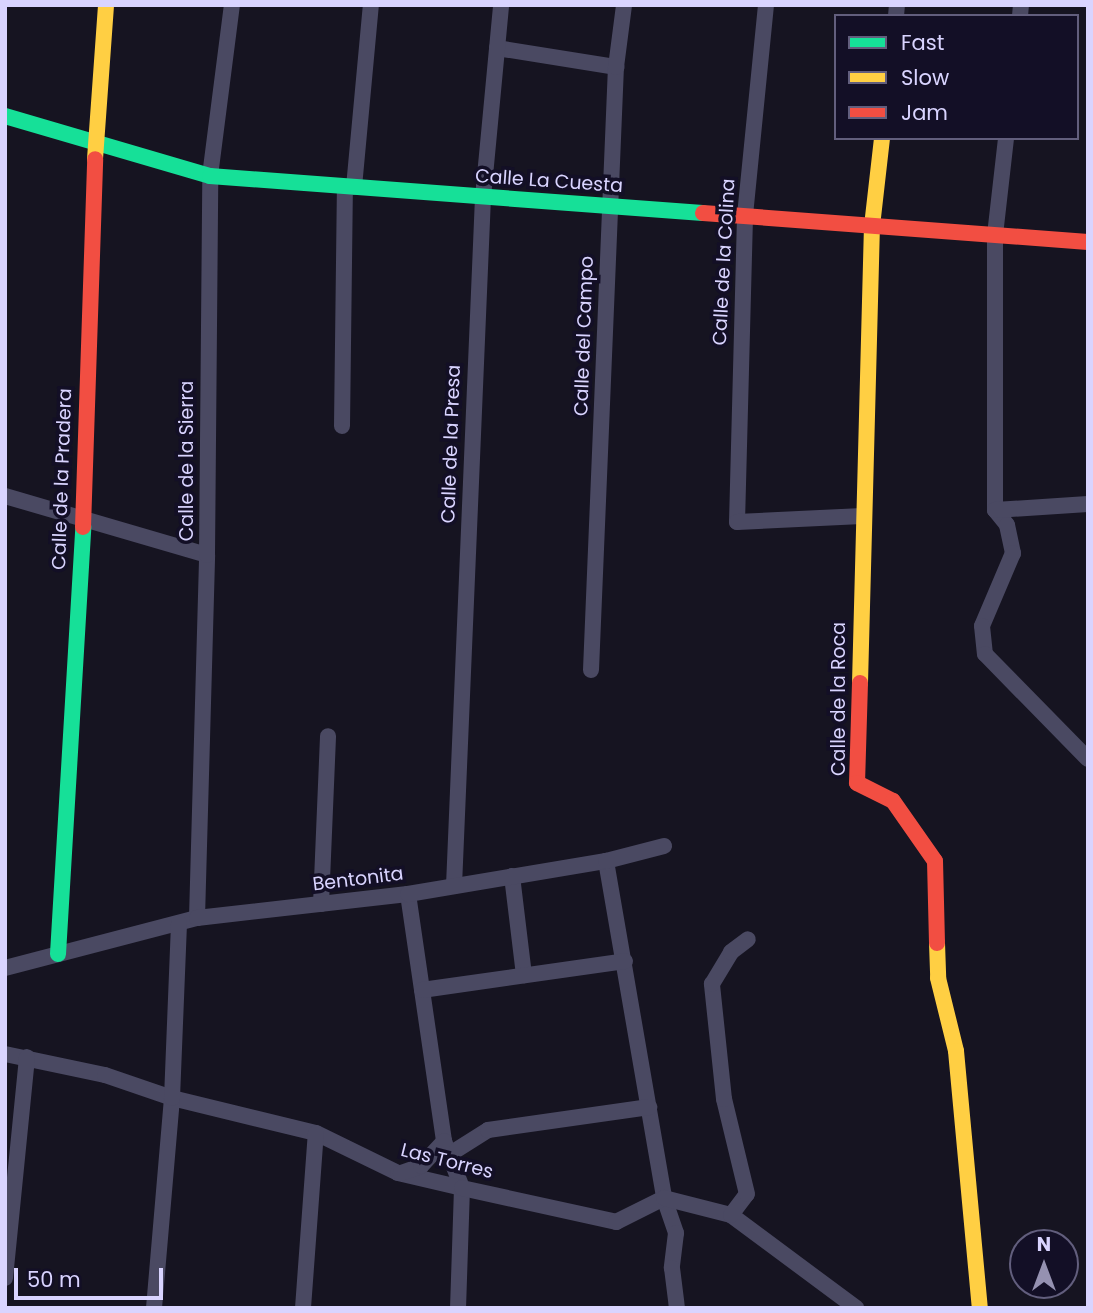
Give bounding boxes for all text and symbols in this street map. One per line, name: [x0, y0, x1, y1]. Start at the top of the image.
legend: [834, 14, 1079, 140]
text: Fast: [901, 28, 944, 57]
text: Slow: [901, 63, 949, 92]
text: Jam: [901, 98, 948, 127]
street label: Calle La Cuesta: [474, 164, 624, 198]
street label: Calle de la Colina: [708, 178, 740, 346]
street label: Calle del Campo: [570, 256, 598, 416]
street label: Calle de la Presa: [437, 364, 465, 524]
street label: Calle de la Sierra: [176, 381, 198, 541]
street label: Calle de la Pradera: [47, 388, 77, 570]
street label: Calle de la Roca: [828, 622, 850, 776]
street label: Bentonita: [311, 862, 405, 896]
street label: Las Torres: [398, 1139, 496, 1183]
north arrow: [1009, 1229, 1079, 1299]
text: N: [1037, 1231, 1051, 1258]
scale bar: [18, 1254, 166, 1298]
text: 50 m: [27, 1265, 81, 1294]

